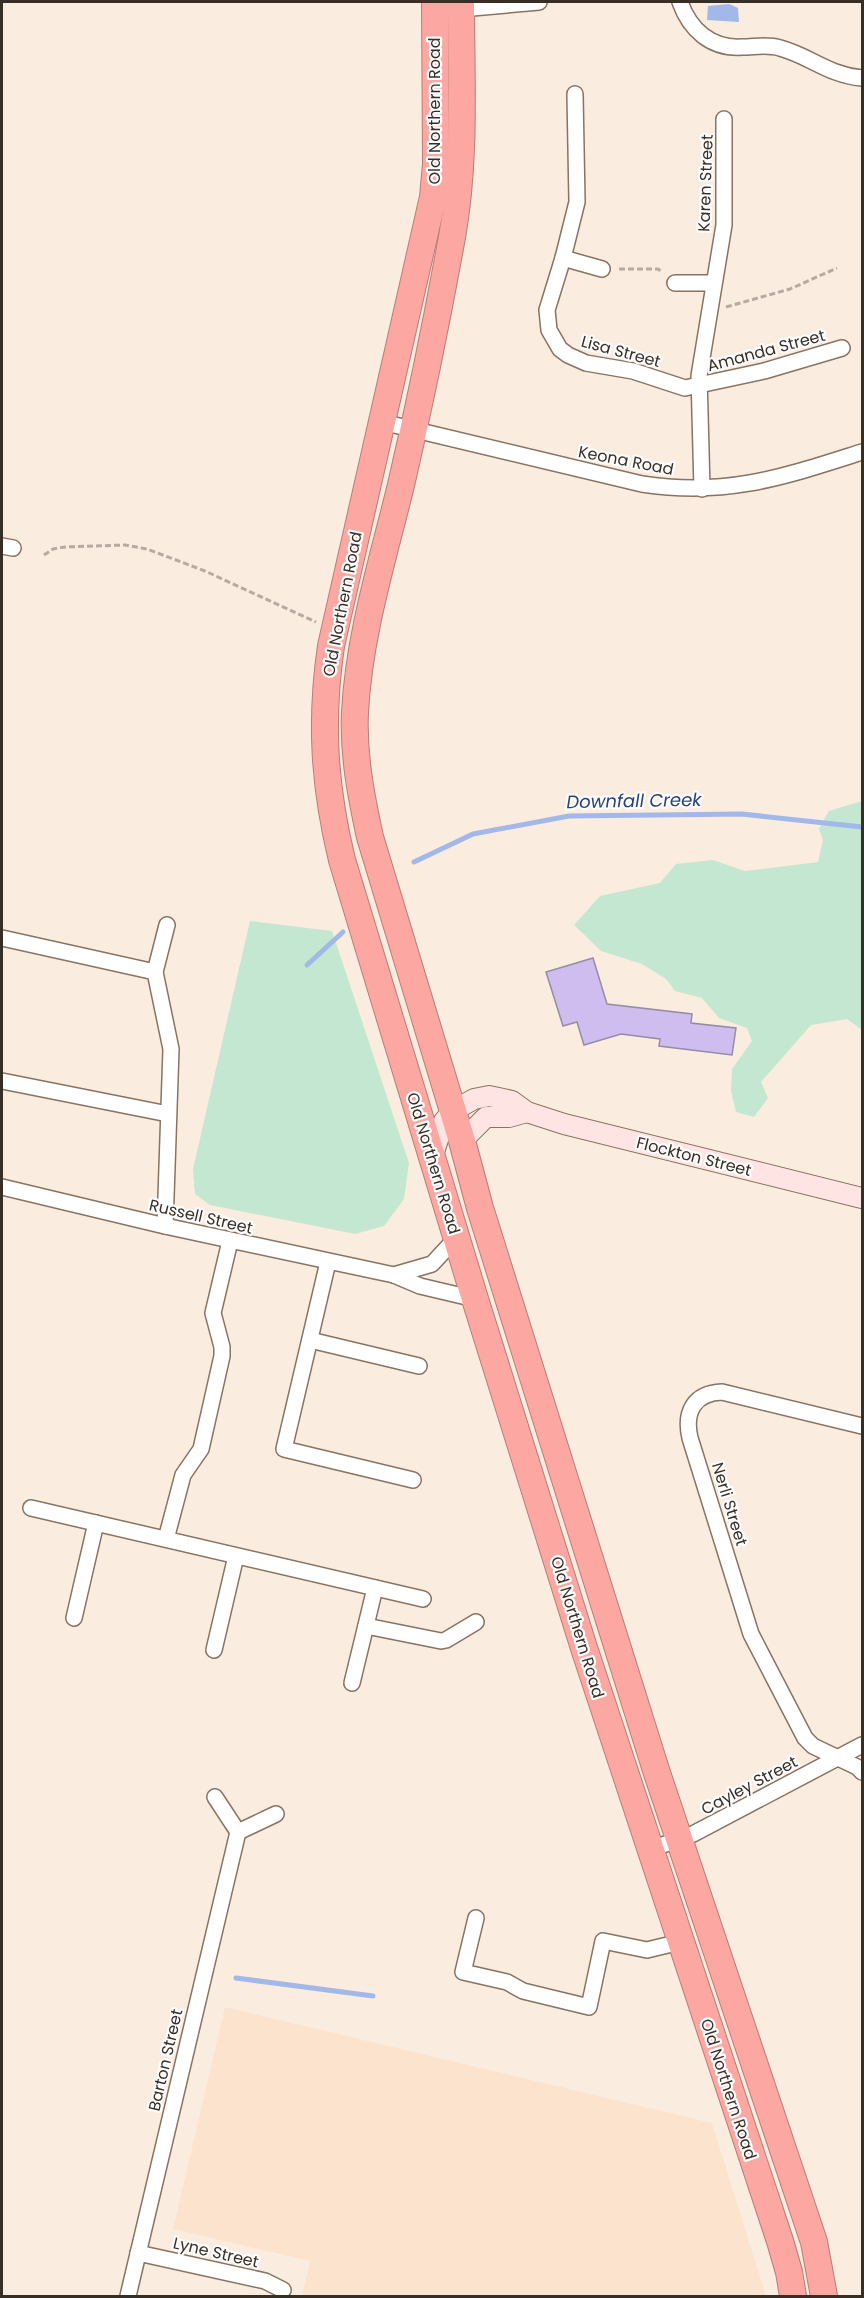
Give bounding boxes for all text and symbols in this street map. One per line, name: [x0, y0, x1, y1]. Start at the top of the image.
street label: Old Northern Road: [423, 37, 446, 185]
street label: Karen Street: [692, 134, 719, 232]
street label: Amanda Street: [705, 324, 828, 377]
street label: Lisa Street: [579, 330, 663, 373]
street label: Keona Road: [576, 440, 676, 481]
street label: Old Northern Road: [317, 530, 368, 679]
water label: Downfall Creek: [566, 787, 702, 814]
street label: Old Northern Road: [401, 1089, 466, 1237]
street label: Flockton Street: [634, 1131, 754, 1182]
street label: Russell Street: [147, 1193, 255, 1240]
street label: Nerli Street: [706, 1460, 753, 1549]
street label: Old Northern Road: [545, 1553, 610, 1701]
street label: Cayley Street: [697, 1750, 802, 1821]
street label: Barton Street: [143, 2007, 188, 2113]
street label: Old Northern Road: [695, 2016, 762, 2163]
street label: Lyne Street: [171, 2231, 261, 2274]

